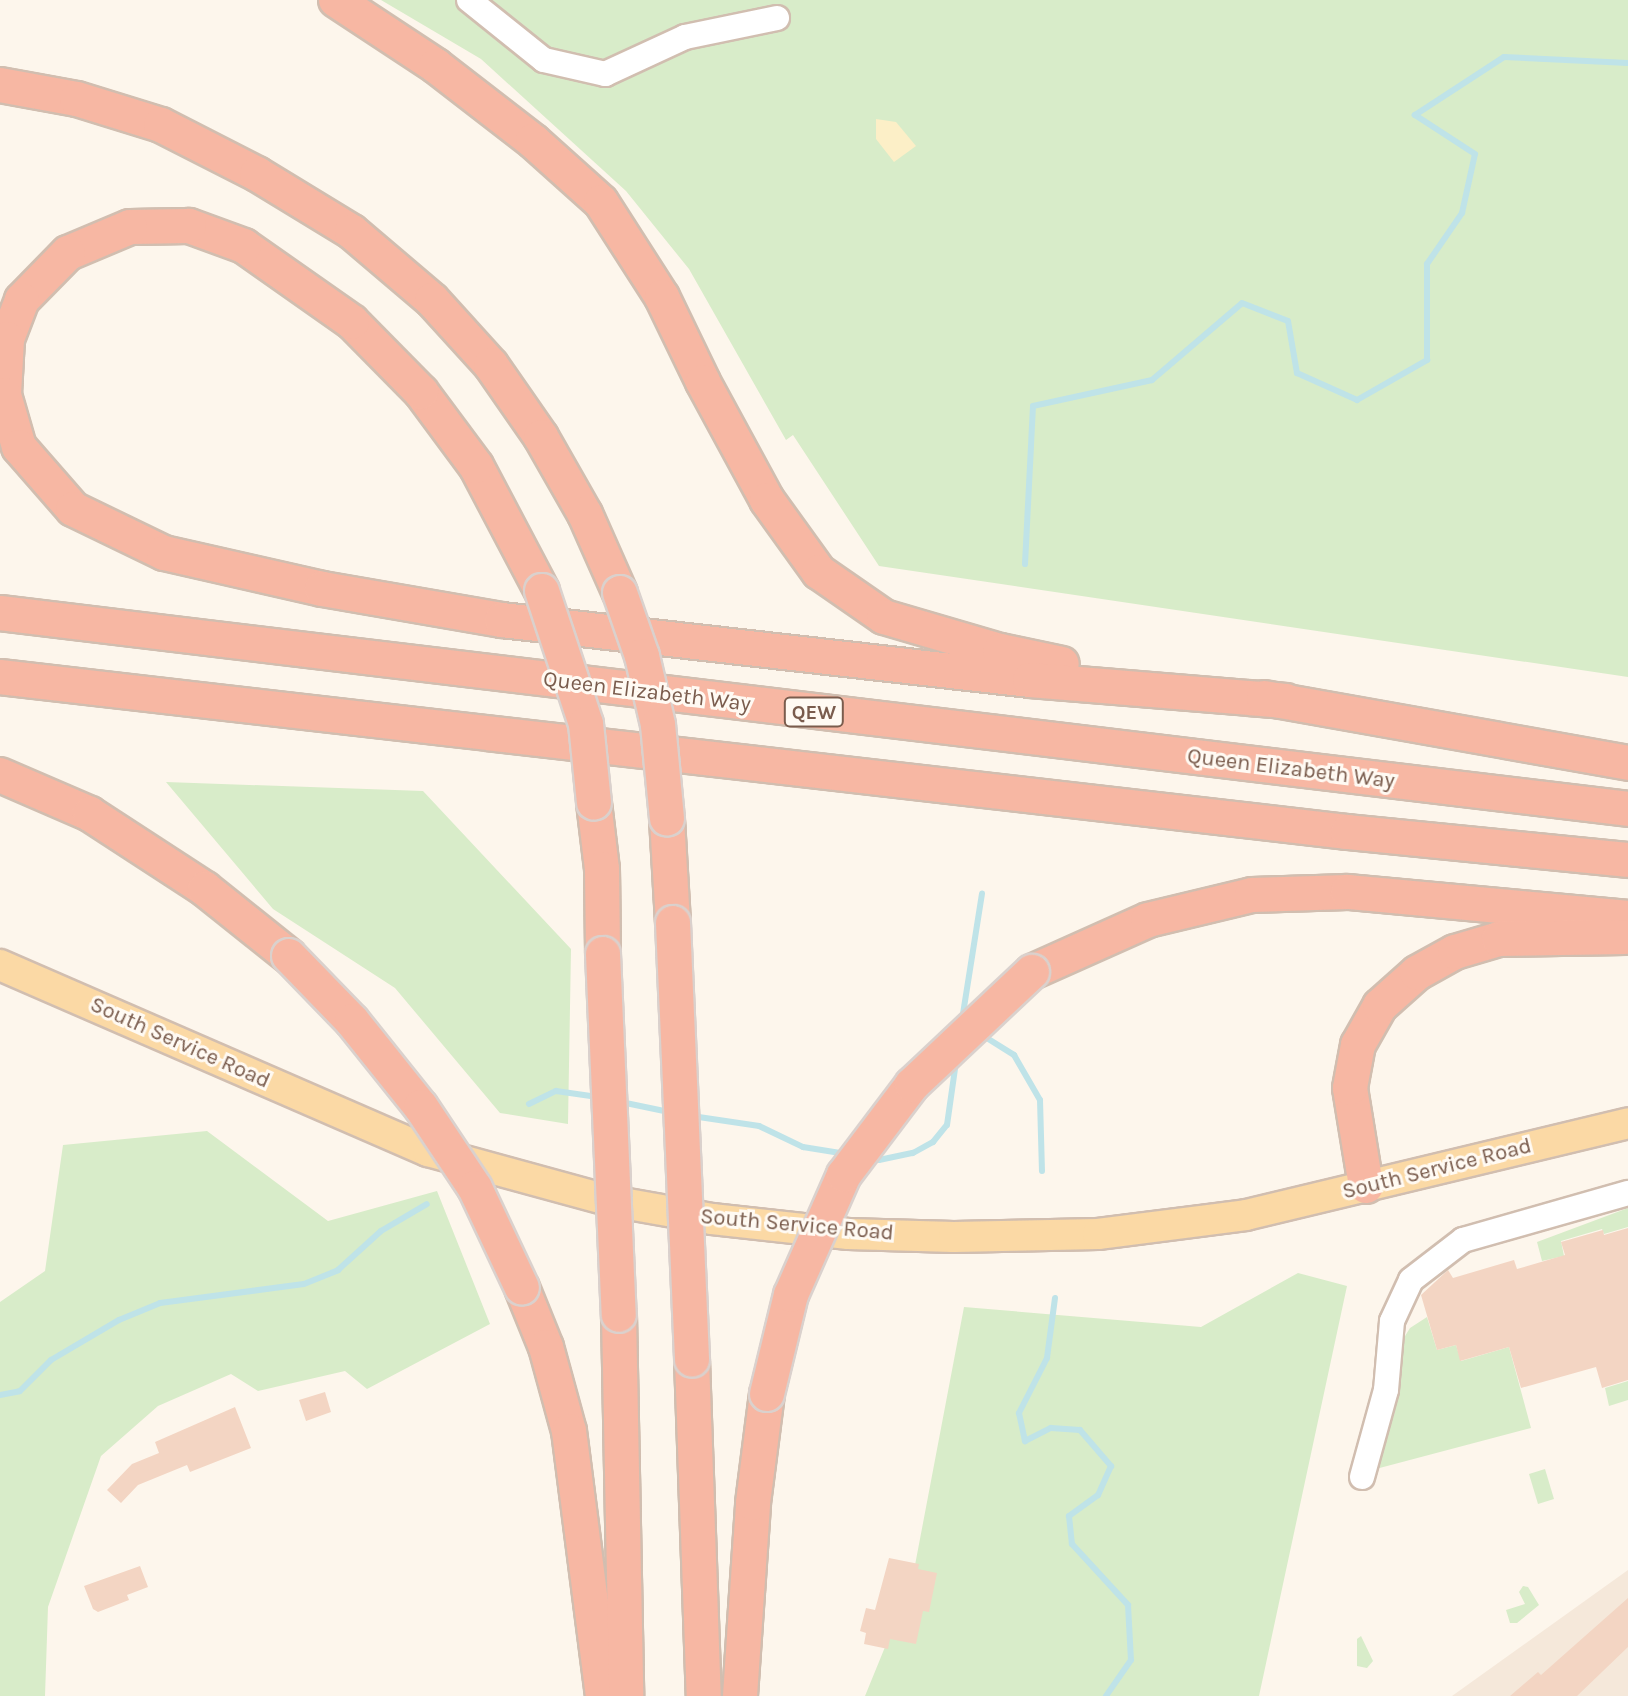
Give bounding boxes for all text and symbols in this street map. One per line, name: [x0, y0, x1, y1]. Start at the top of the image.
street label: Queen Elizabeth Way: [542, 666, 752, 718]
road number: QEW: [782, 696, 846, 728]
street label: Queen Elizabeth Way: [1186, 743, 1396, 795]
street label: South Service Road: [86, 991, 274, 1095]
street label: South Service Road: [1340, 1133, 1534, 1205]
street label: South Service Road: [699, 1203, 895, 1247]

